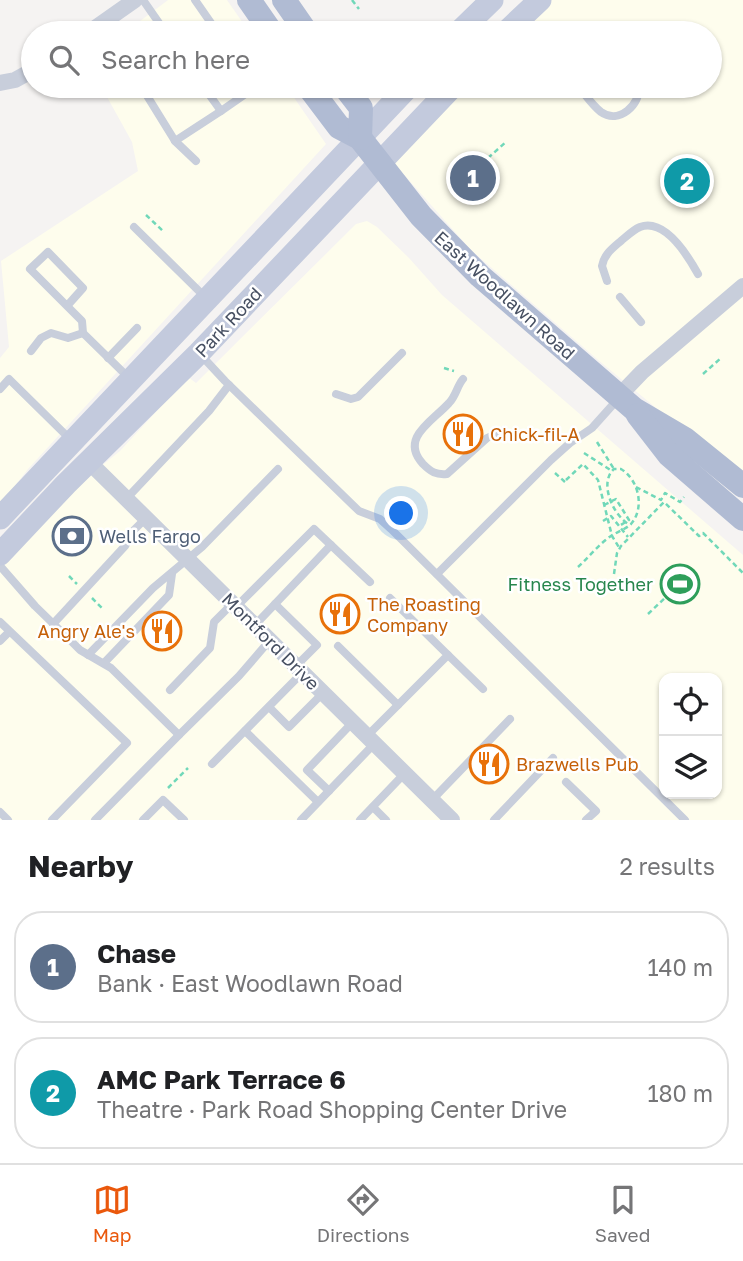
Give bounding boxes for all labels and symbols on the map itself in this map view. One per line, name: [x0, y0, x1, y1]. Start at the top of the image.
pin: 1: [450, 152, 496, 204]
pin: 2: [664, 155, 710, 207]
street label: East Woodlawn Road: [430, 226, 580, 364]
street label: Park Road: [190, 282, 266, 362]
restaurant icon: Chick-fil-A: [442, 413, 484, 455]
place label: Chick-fil-A: [490, 423, 580, 445]
your location: [384, 496, 418, 530]
bank icon: Wells Fargo: [51, 515, 93, 557]
place label: Wells Fargo: [99, 525, 201, 547]
sports icon: Fitness Together: [659, 563, 701, 605]
place label: Fitness Together: [508, 573, 653, 595]
street label: Montford Drive: [218, 588, 324, 694]
restaurant icon: The Roasting Company: [319, 593, 361, 635]
place label: The Roasting Company: [367, 593, 481, 636]
restaurant icon: Angry Ale's: [141, 610, 183, 652]
place label: Angry Ale's: [38, 620, 135, 642]
restaurant icon: Brazwells Pub: [468, 743, 510, 785]
place label: Brazwells Pub: [516, 753, 639, 775]

